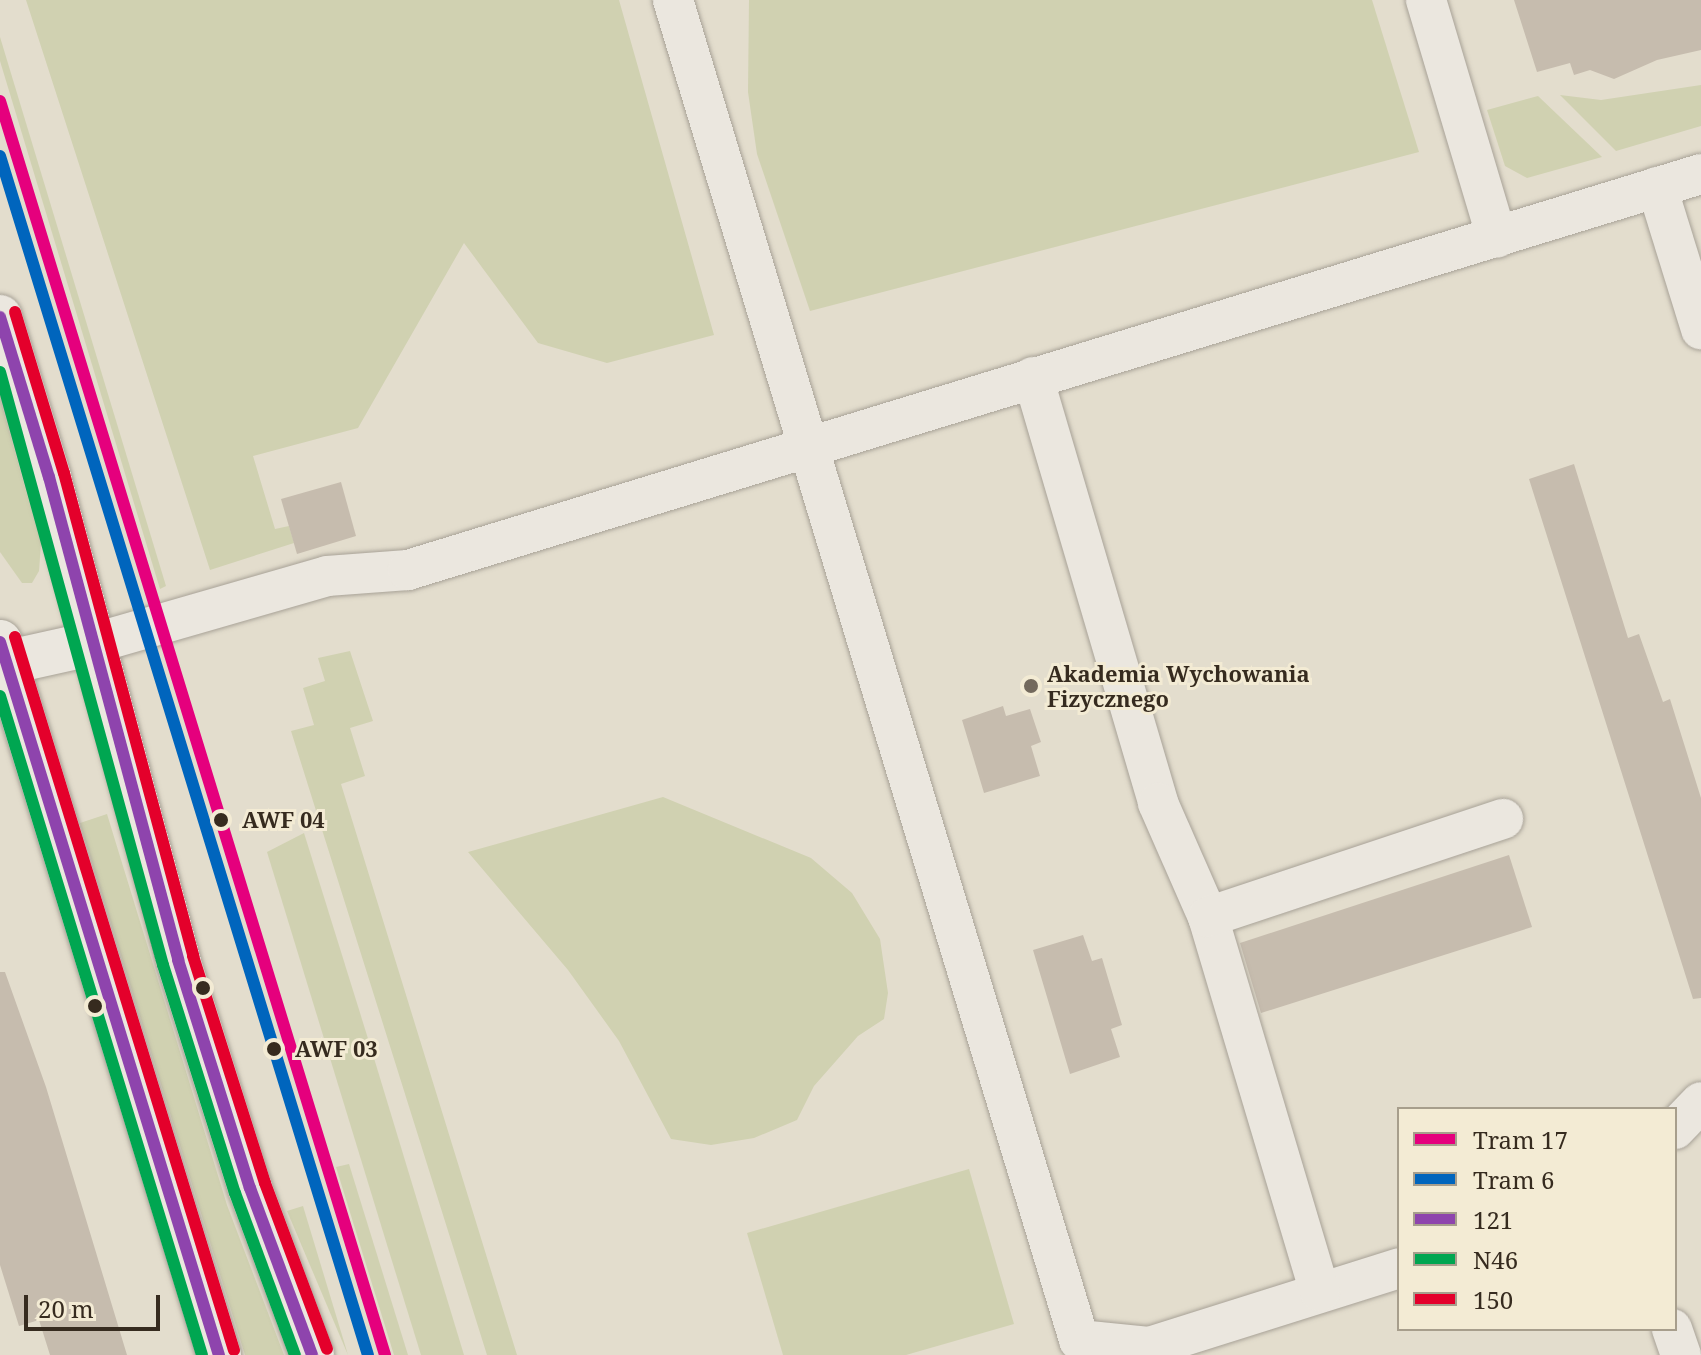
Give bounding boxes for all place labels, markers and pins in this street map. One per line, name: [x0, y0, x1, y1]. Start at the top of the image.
place label: Akademia Wychowania Fizycznego: [1047, 660, 1310, 712]
marker: Akademia Wychowania Fizycznego: [1022, 677, 1040, 695]
marker: AWF 04: [207, 806, 235, 834]
place label: AWF 04: [242, 807, 325, 833]
unlabelled marker: [195, 980, 211, 996]
unlabelled marker: [87, 998, 103, 1014]
marker: AWF 03: [260, 1035, 288, 1063]
place label: AWF 03: [295, 1036, 378, 1062]

